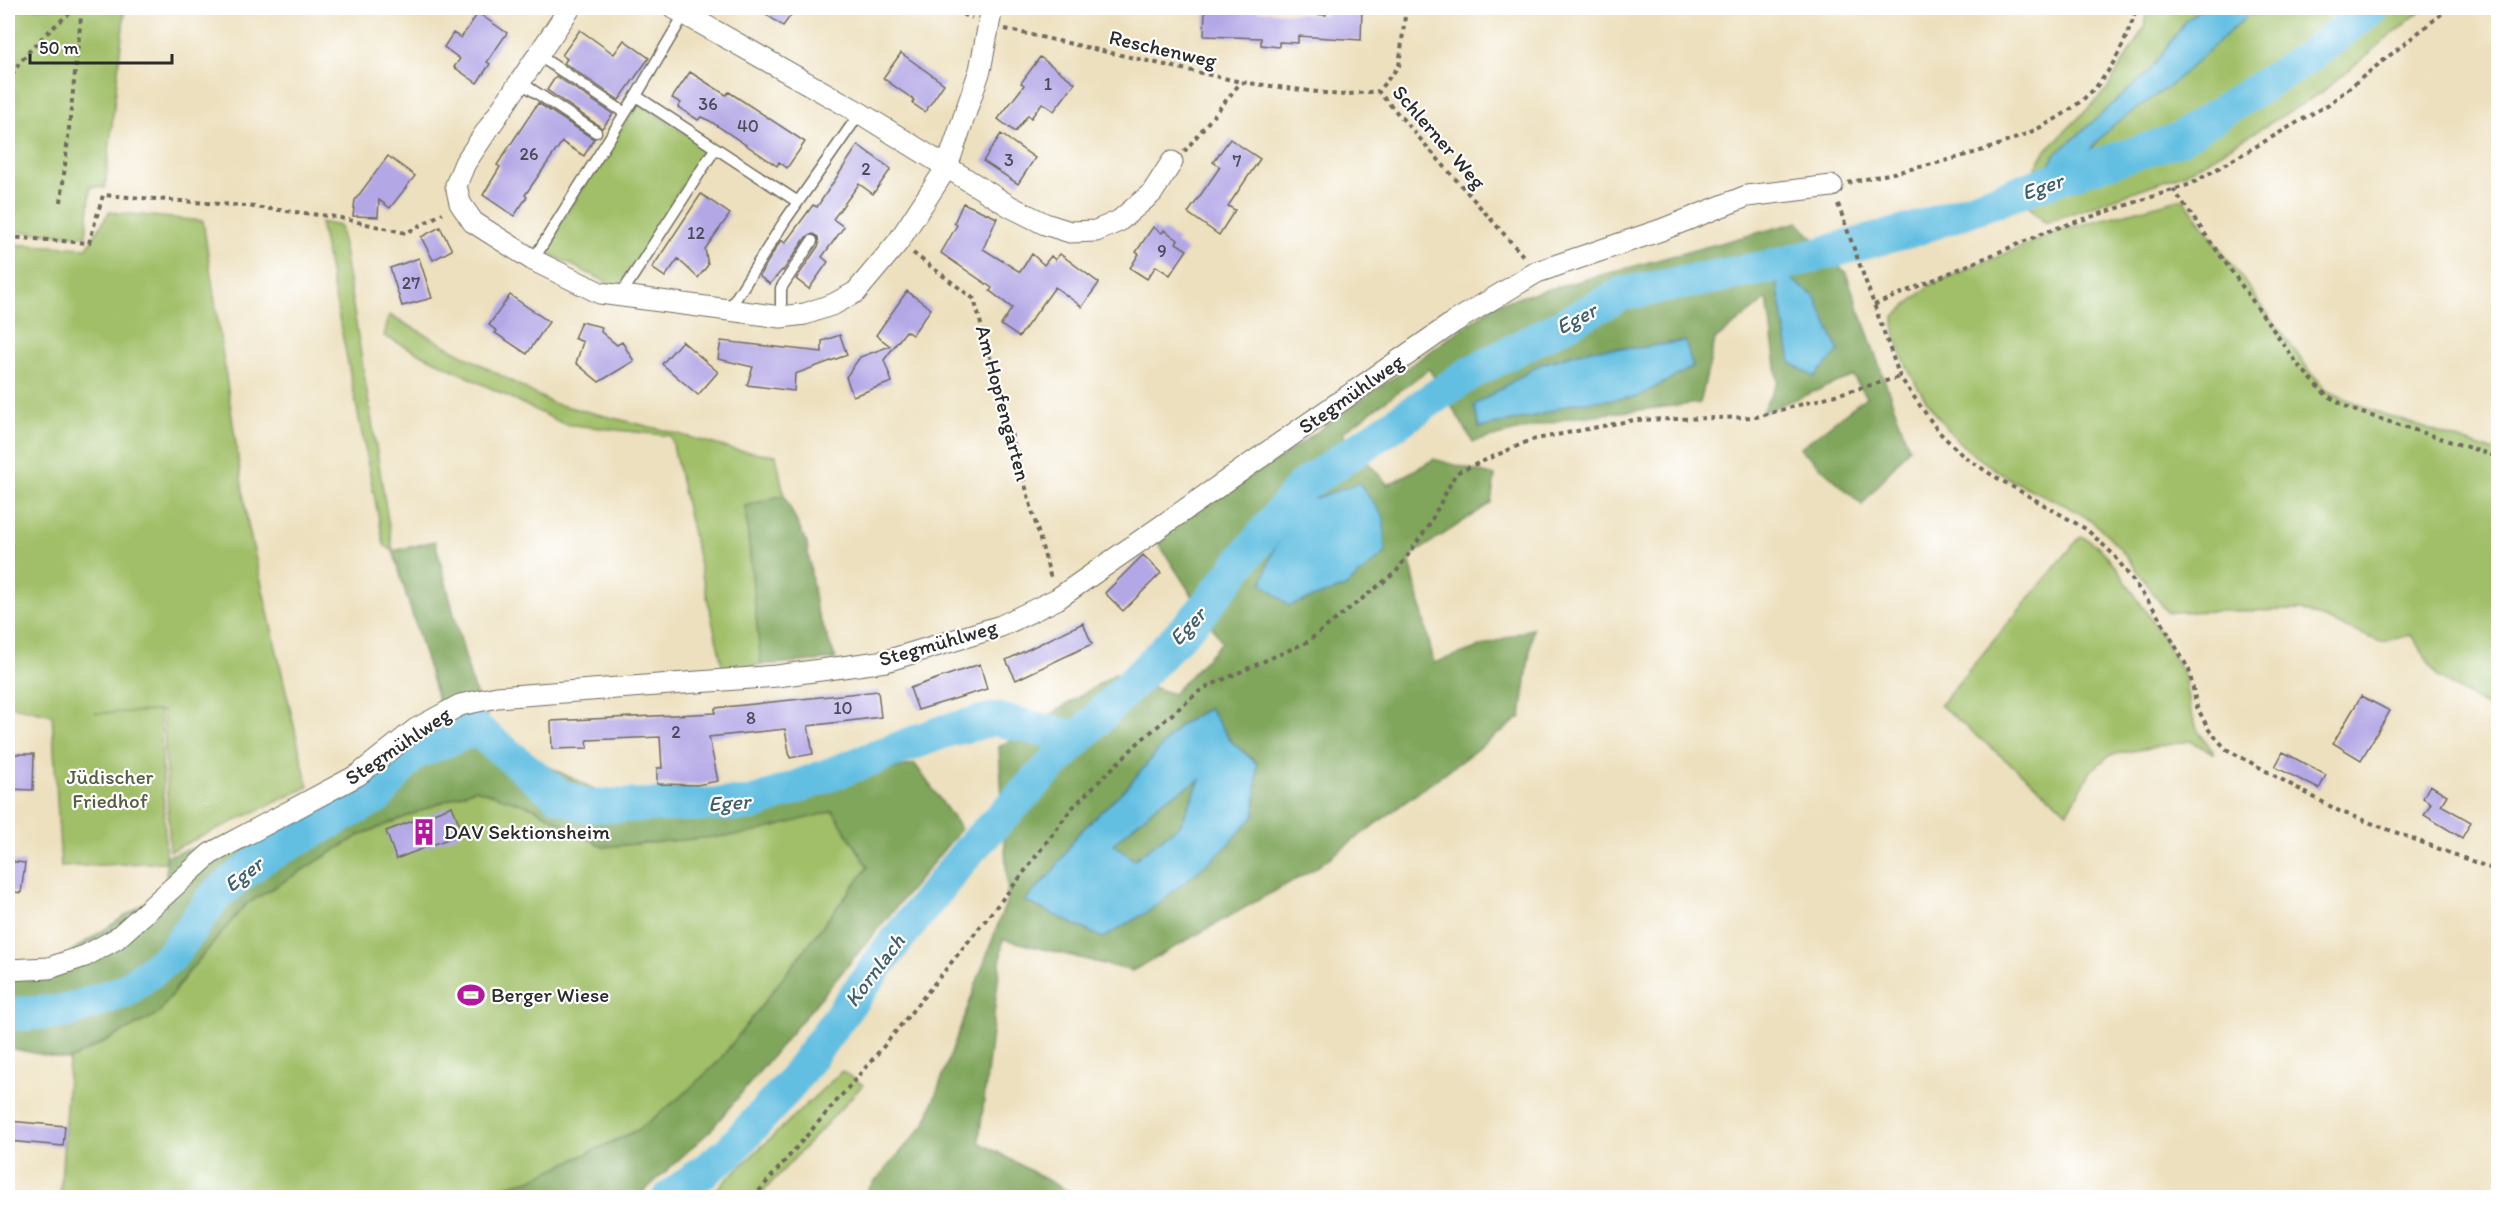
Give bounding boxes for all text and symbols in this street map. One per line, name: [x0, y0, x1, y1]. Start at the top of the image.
street label: Reschenweg: [1107, 24, 1220, 73]
scale bar: [30, 27, 172, 65]
text: 50 m: [39, 37, 79, 59]
house number: 1: [1044, 73, 1052, 95]
street label: Schlerner Weg: [1387, 80, 1492, 194]
house number: 36: [698, 93, 718, 115]
house number: 40: [737, 115, 759, 137]
house number: 26: [520, 143, 539, 165]
house number: 3: [1004, 149, 1014, 171]
house number: 7: [1233, 150, 1242, 172]
house number: 2: [861, 158, 871, 180]
water label: Eger: [2018, 166, 2069, 206]
house number: 12: [687, 222, 705, 244]
house number: 9: [1157, 240, 1167, 262]
house number: 27: [402, 272, 420, 294]
water label: Eger: [1551, 295, 1604, 340]
street label: Am Hopfengarten: [971, 322, 1036, 484]
street label: Stegmühlweg: [1294, 348, 1408, 439]
water label: Eger: [1163, 600, 1213, 651]
street label: Stegmühlweg: [876, 614, 1000, 671]
house number: 10: [833, 697, 853, 719]
street label: Stegmühlweg: [340, 701, 455, 790]
house number: 8: [746, 707, 756, 729]
house number: 2: [671, 721, 681, 743]
park label: Jüdischer Friedhof: [66, 764, 154, 813]
water label: Eger: [707, 787, 754, 817]
building icon: DAV Sektionsheim: [409, 817, 439, 847]
place label: DAV Sektionsheim: [444, 819, 610, 844]
water label: Eger: [218, 849, 270, 898]
water label: Kornlach: [838, 928, 911, 1012]
sports icon: Berger Wiese: [456, 980, 486, 1010]
place label: Berger Wiese: [491, 982, 609, 1007]

